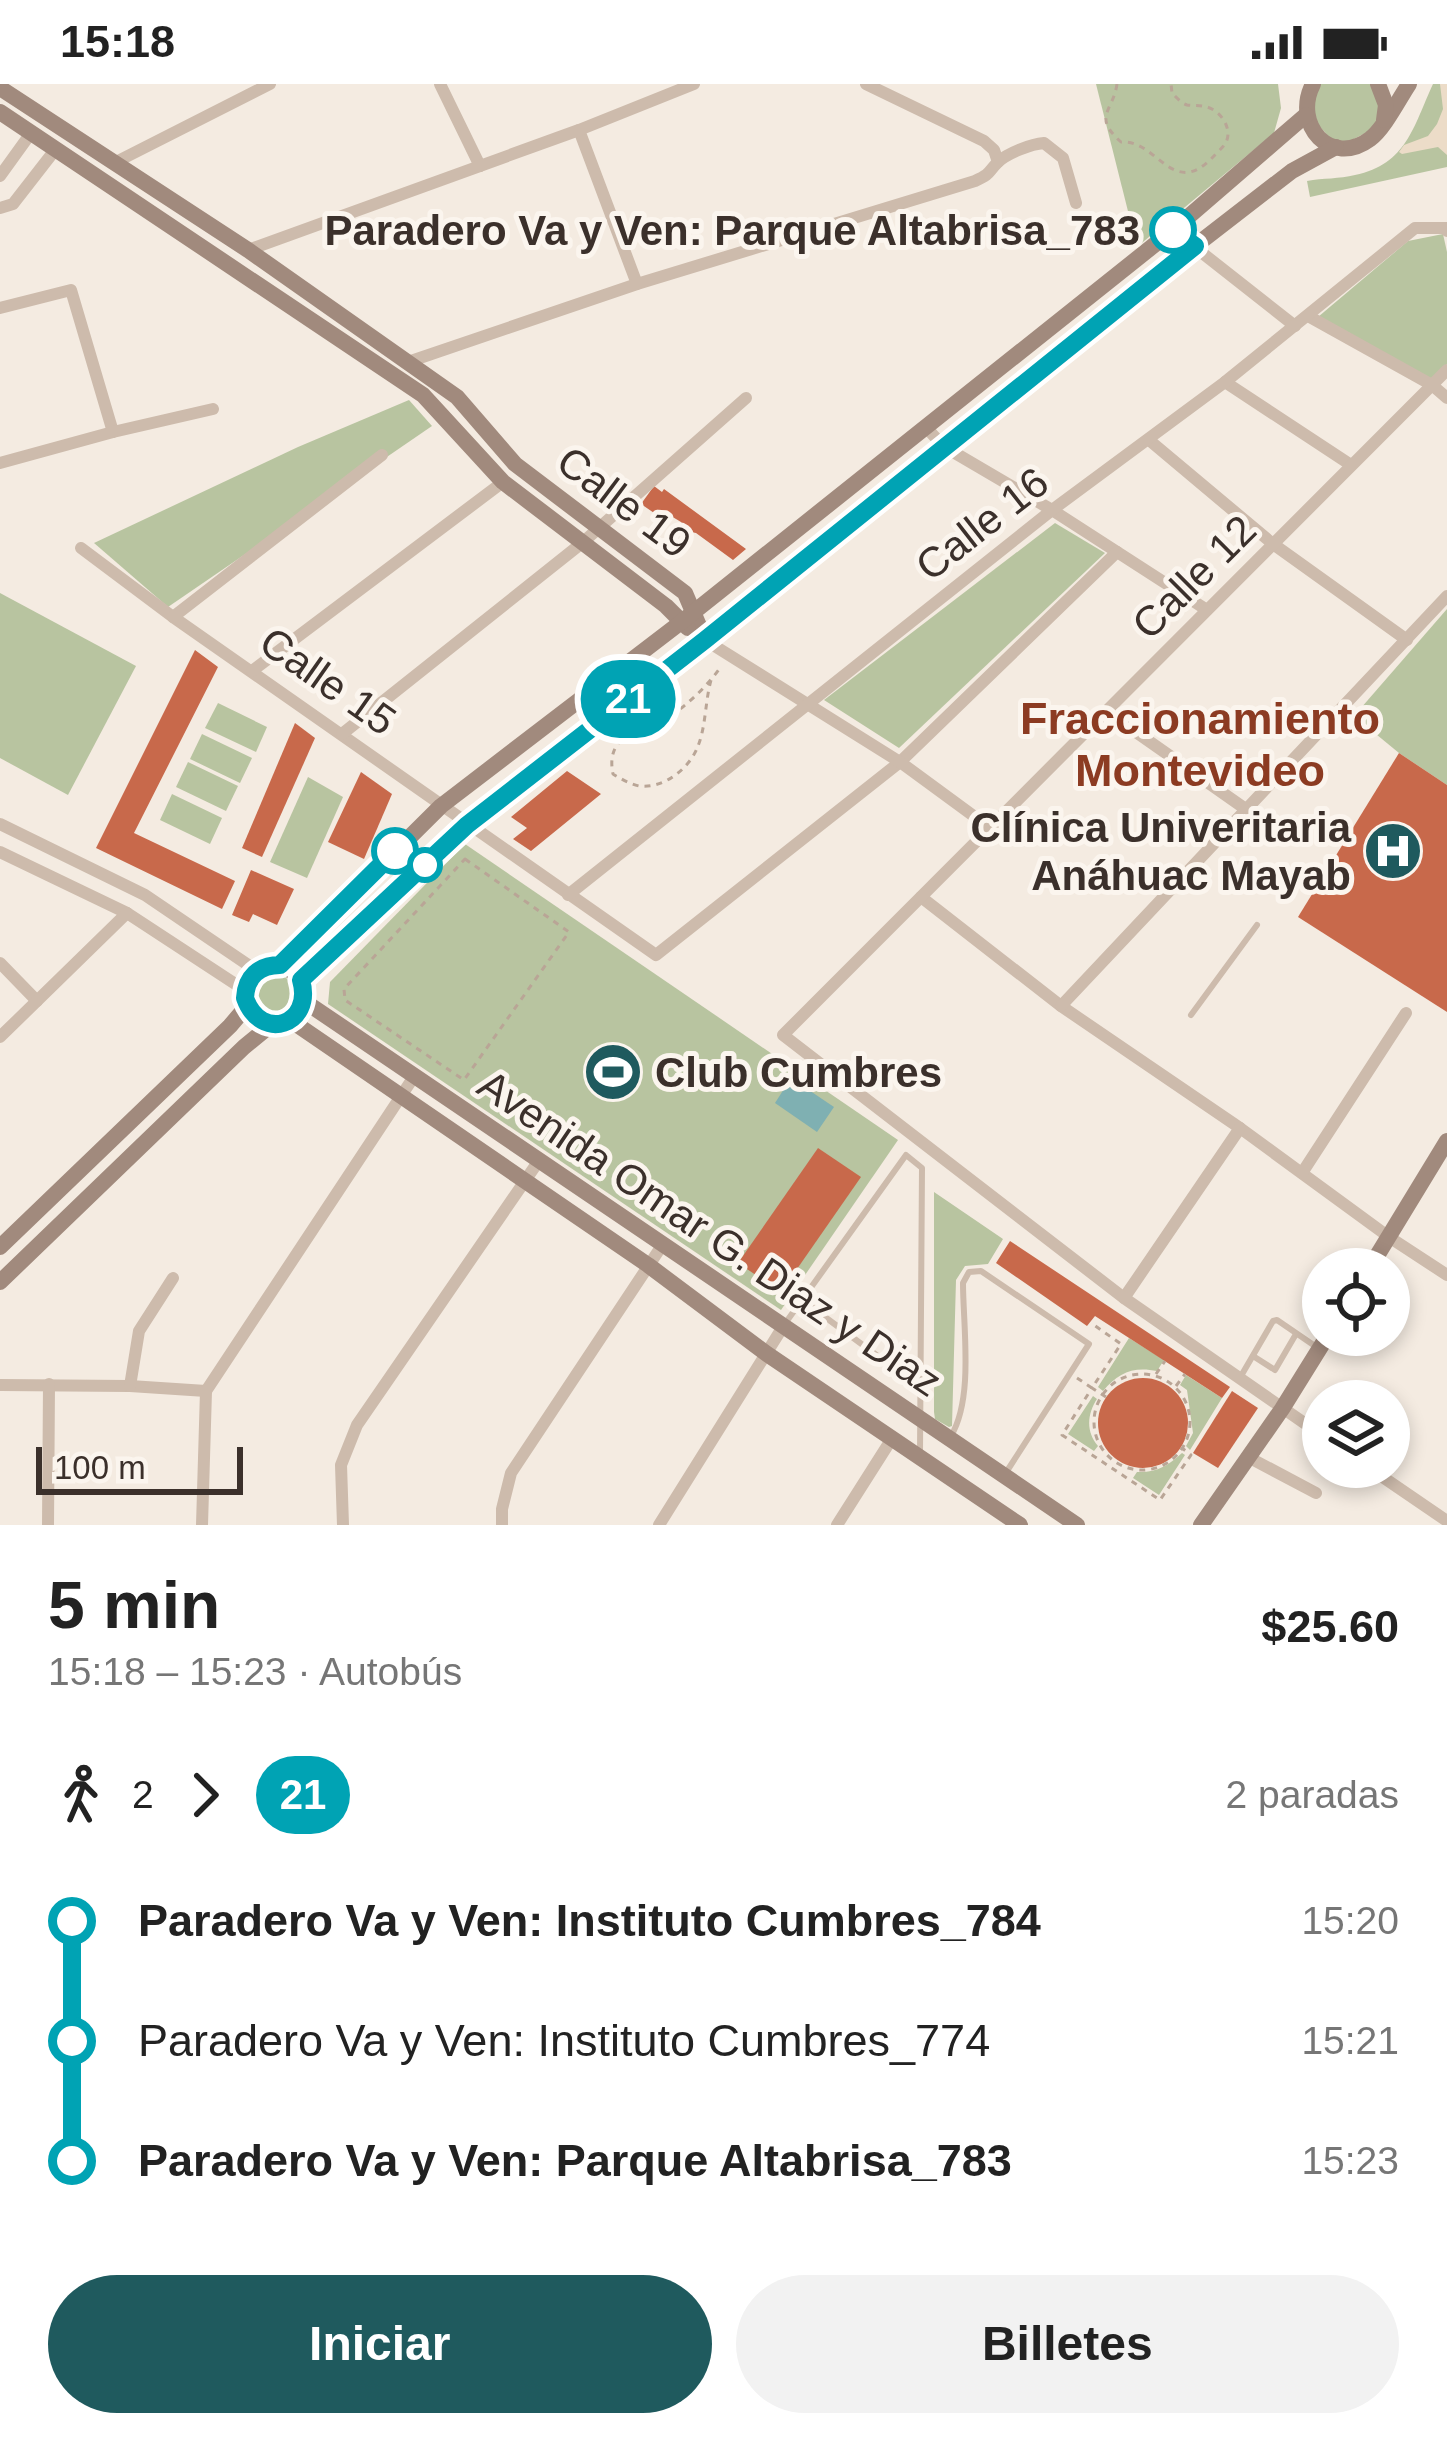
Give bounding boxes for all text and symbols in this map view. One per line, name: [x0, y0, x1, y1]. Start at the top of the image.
text: 15:18: [60, 16, 175, 67]
place label: Paradero Va y Ven: Parque Altabrisa_783: [324, 207, 1140, 254]
marker: Paradero Va y Ven: Parque Altabrisa_783: [1151, 208, 1195, 252]
street label: Calle 19: [548, 437, 700, 567]
street label: Calle 16: [907, 458, 1057, 590]
street label: Calle 12: [1123, 506, 1265, 648]
street label: Calle 15: [251, 618, 405, 744]
line badge: 21: [574, 660, 682, 738]
text: 21: [605, 675, 651, 722]
district label: Fraccionamiento Montevideo: [1020, 693, 1380, 796]
place label: Clínica Univeritaria Anáhuac Mayab: [971, 804, 1352, 899]
hospital icon: Clínica Univeritaria Anáhuac Mayab: [1362, 820, 1424, 882]
unlabelled marker: [373, 829, 417, 873]
unlabelled marker: [409, 849, 441, 881]
sports icon: Club Cumbres: [582, 1041, 644, 1103]
place label: Club Cumbres: [655, 1049, 942, 1096]
street label: Avenida Omar G. Diaz y Diaz: [470, 1060, 950, 1406]
map controls: [1302, 1248, 1410, 1488]
button: locate: [1302, 1248, 1410, 1356]
button: layers: [1302, 1380, 1410, 1488]
scale bar: [36, 1441, 243, 1494]
text: 100 m: [54, 1449, 146, 1486]
text: 5 min: [48, 1568, 220, 1642]
text: $25.60: [1261, 1601, 1399, 1652]
text: 15:18 – 15:23 · Autobús: [48, 1650, 462, 1693]
icon: walk: [48, 1762, 114, 1828]
icon: forward: [172, 1762, 238, 1828]
text: 21: [280, 1771, 326, 1818]
text: 2: [132, 1773, 154, 1816]
text: 2 paradas: [1226, 1773, 1399, 1816]
text: Paradero Va y Ven: Instituto Cumbres_784: [138, 1895, 1041, 1946]
text: 15:20: [1301, 1899, 1399, 1942]
text: Paradero Va y Ven: Instituto Cumbres_774: [138, 2015, 990, 2066]
text: 15:21: [1301, 2019, 1399, 2062]
text: Paradero Va y Ven: Parque Altabrisa_783: [138, 2135, 1012, 2186]
text: 15:23: [1301, 2139, 1399, 2182]
button: Iniciar: [48, 2275, 712, 2413]
button: Billetes: [736, 2275, 1399, 2413]

